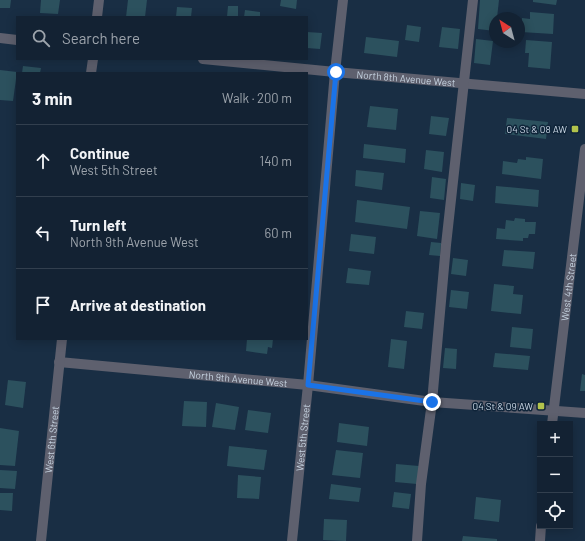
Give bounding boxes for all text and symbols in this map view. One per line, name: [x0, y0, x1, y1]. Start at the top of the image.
north arrow: [489, 12, 525, 48]
search box: [16, 16, 308, 60]
icon: search: [30, 27, 52, 49]
text: Search here: [62, 29, 140, 47]
route start: [327, 63, 345, 81]
street label: North 8th Avenue West: [356, 68, 456, 89]
text: 3 min: [32, 88, 72, 108]
text: Walk · 200 m: [222, 90, 292, 106]
place label: 04 St & 08 AW: [507, 123, 567, 135]
marker: 04 St & 08 AW: [570, 124, 580, 134]
text: Continue: [70, 144, 130, 162]
icon: ahead: [32, 150, 54, 172]
text: 140 m: [260, 153, 292, 169]
text: West 5th Street: [70, 162, 158, 178]
text: Turn left: [70, 216, 126, 234]
icon: left: [32, 222, 54, 244]
text: 60 m: [265, 225, 292, 241]
text: North 9th Avenue West: [70, 234, 199, 250]
street label: West 4th Street: [558, 252, 578, 321]
icon: arrive: [32, 294, 54, 316]
text: Arrive at destination: [70, 296, 206, 314]
street label: North 9th Avenue West: [188, 368, 288, 389]
route end: [423, 393, 441, 411]
place label: 04 St & 09 AW: [473, 400, 533, 412]
marker: 04 St & 09 AW: [536, 401, 546, 411]
street label: West 5th Street: [293, 403, 312, 472]
street label: West 6th Street: [42, 405, 61, 474]
map controls: [537, 421, 573, 529]
button: +: [537, 421, 573, 457]
button: −: [537, 457, 573, 493]
button: locate: [537, 493, 573, 529]

